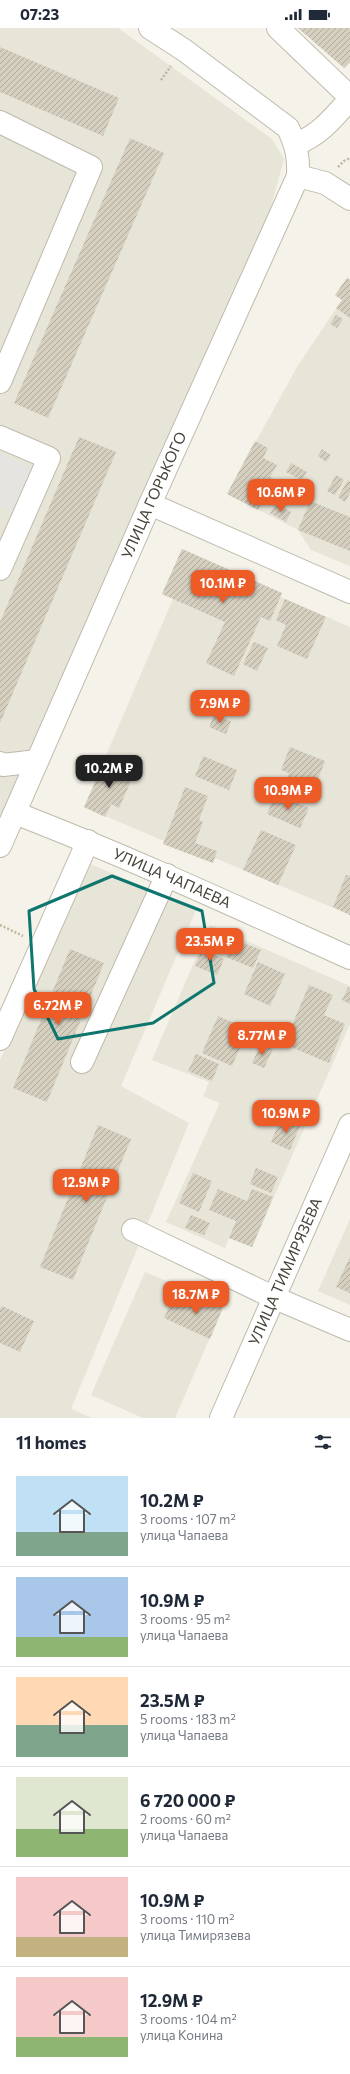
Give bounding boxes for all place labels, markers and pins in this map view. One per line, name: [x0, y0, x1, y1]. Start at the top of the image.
pin: 10.6M ₽: [244, 479, 318, 513]
pin: 10.1M ₽: [186, 570, 260, 604]
pin: 7.9M ₽: [187, 690, 253, 724]
pin: 10.2M ₽: [72, 755, 146, 789]
pin: 10.9M ₽: [251, 777, 325, 811]
pin: 23.5M ₽: [173, 928, 247, 962]
pin: 6.72M ₽: [21, 992, 95, 1026]
pin: 8.77M ₽: [225, 1022, 299, 1056]
pin: 10.9M ₽: [249, 1100, 323, 1134]
pin: 12.9M ₽: [49, 1169, 123, 1203]
pin: 18.7M ₽: [159, 1281, 233, 1315]

